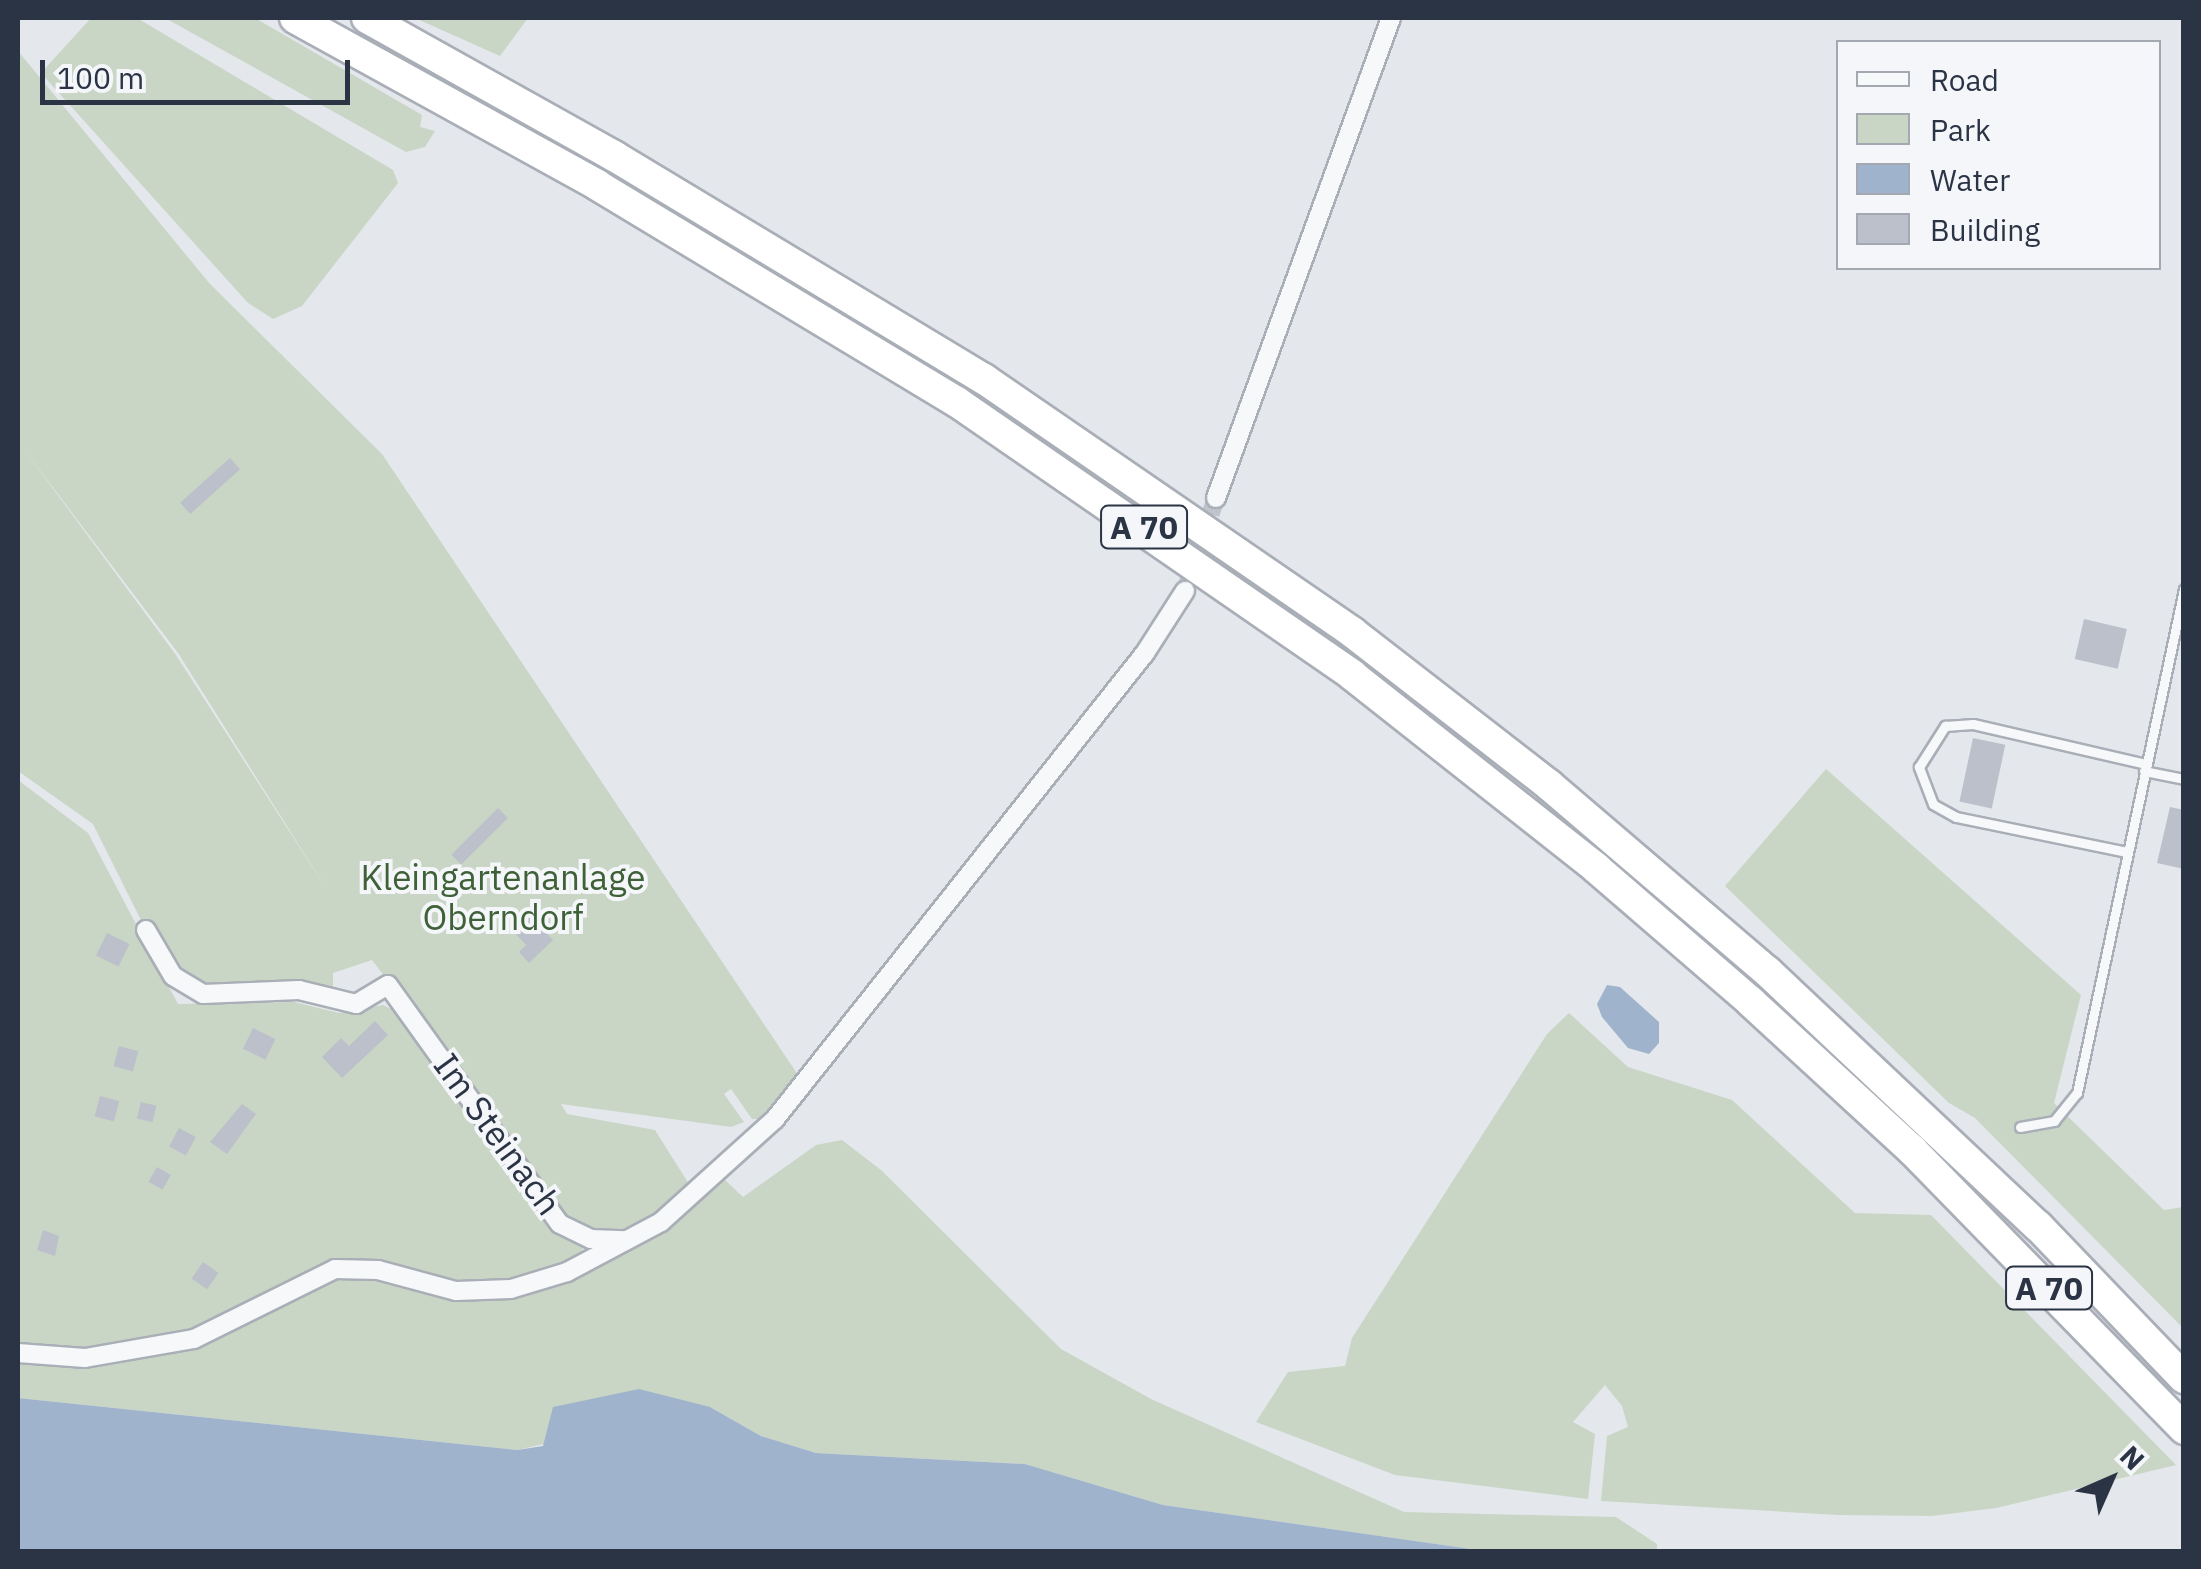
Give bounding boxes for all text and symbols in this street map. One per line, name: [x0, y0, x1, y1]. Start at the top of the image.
scale bar: [45, 40, 355, 102]
legend: [1836, 40, 2161, 270]
text: 100 m: [57, 58, 144, 97]
text: Road: [1930, 60, 1999, 99]
text: Park: [1930, 110, 1991, 149]
text: Water: [1930, 160, 2010, 199]
text: Building: [1930, 210, 2040, 249]
road number: A 70: [1099, 500, 1189, 554]
park label: Kleingartenanlage Oberndorf: [360, 856, 646, 938]
street label: Im Steinach: [425, 1045, 571, 1223]
road number: A 70: [2004, 1261, 2094, 1315]
north arrow: [2061, 1429, 2161, 1529]
text: N: [2112, 1437, 2153, 1478]

